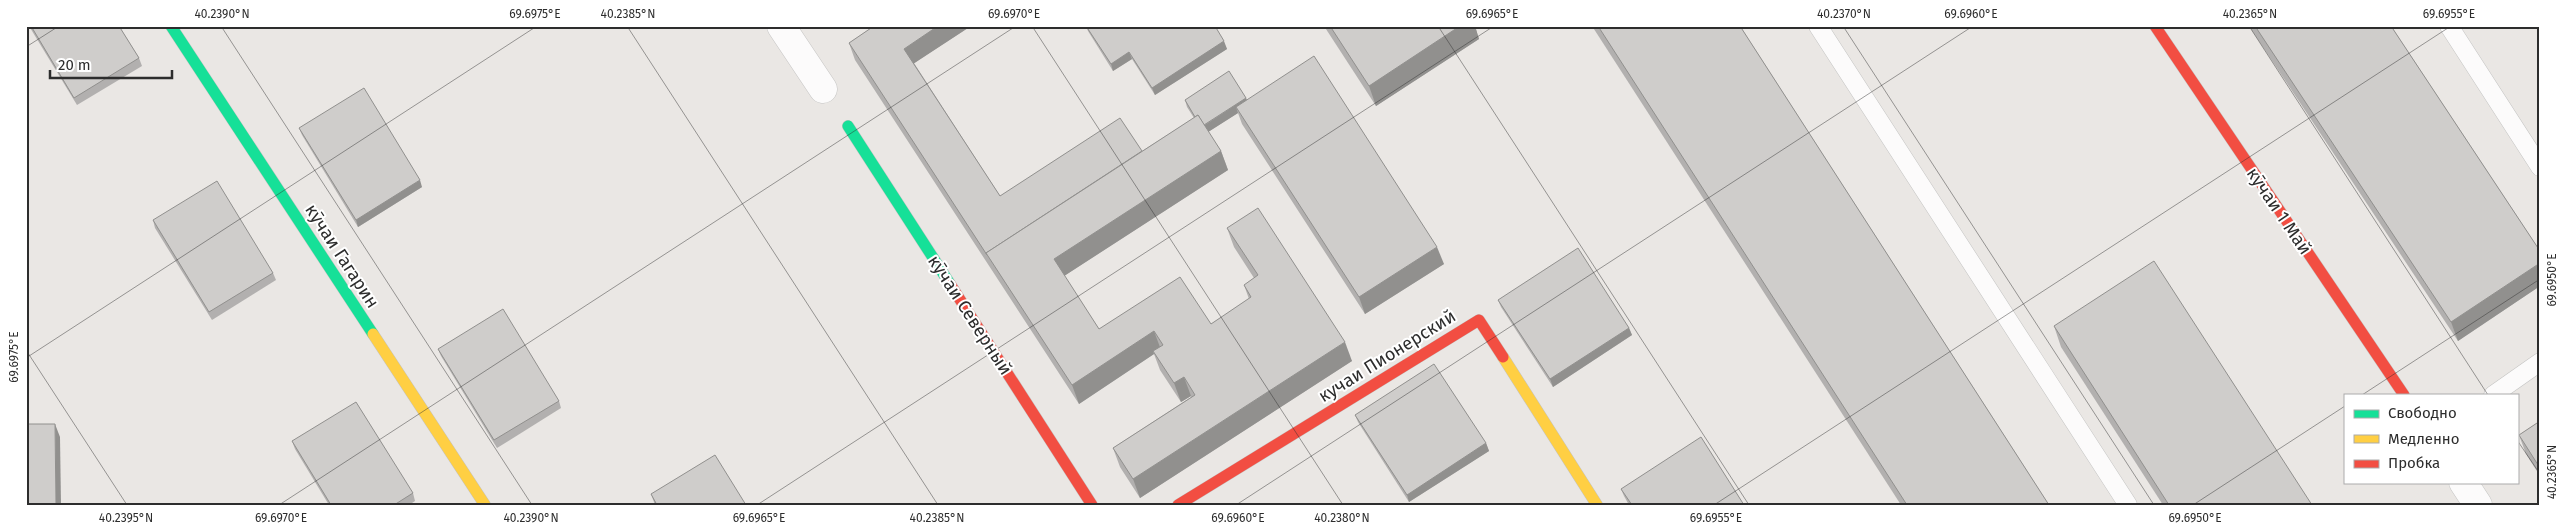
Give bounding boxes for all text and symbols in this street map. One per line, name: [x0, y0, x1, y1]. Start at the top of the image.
text: 40.2390°N: [194, 7, 250, 21]
text: 69.6975°E: [509, 7, 561, 21]
text: 40.2385°N: [601, 7, 655, 21]
text: 69.6970°E: [988, 7, 1040, 21]
text: 69.6965°E: [1466, 7, 1518, 21]
text: 40.2370°N: [1817, 7, 1871, 21]
text: 69.6960°E: [1944, 7, 1998, 21]
text: 40.2365°N: [2223, 7, 2277, 21]
text: 69.6955°E: [2423, 7, 2475, 21]
scale bar: [50, 48, 172, 80]
text: 20 m: [58, 56, 91, 74]
street label: кӯчаи 1 Май: [2242, 163, 2316, 259]
street label: кӯчаи Гагарин: [300, 200, 384, 312]
street label: кӯчаи Северный: [923, 251, 1017, 379]
text: 69.6950°E: [2545, 253, 2559, 307]
street label: кучаи Пионерский: [1314, 305, 1460, 407]
text: 69.6975°E: [7, 331, 21, 383]
legend: [2344, 394, 2518, 484]
text: Свободно: [2388, 404, 2457, 422]
text: Медленно: [2388, 430, 2460, 448]
text: 40.2365°N: [2545, 445, 2559, 499]
text: Пробка: [2388, 454, 2440, 472]
text: 40.2395°N: [99, 511, 153, 525]
text: 69.6970°E: [255, 511, 307, 525]
text: 40.2390°N: [503, 511, 559, 525]
text: 69.6965°E: [733, 511, 785, 525]
text: 40.2385°N: [910, 511, 964, 525]
text: 69.6960°E: [1211, 511, 1265, 525]
text: 40.2380°N: [1314, 511, 1370, 525]
text: 69.6955°E: [1690, 511, 1742, 525]
text: 69.6950°E: [2168, 511, 2222, 525]

